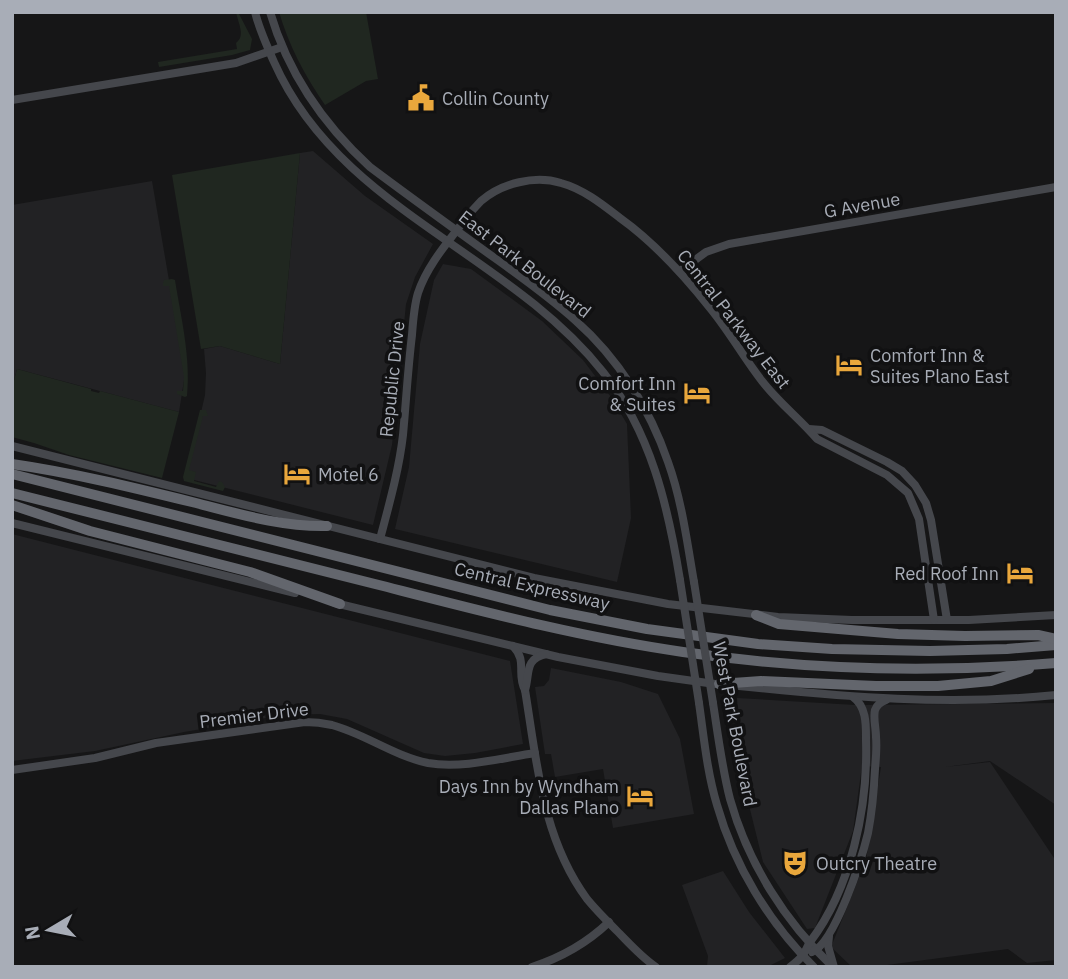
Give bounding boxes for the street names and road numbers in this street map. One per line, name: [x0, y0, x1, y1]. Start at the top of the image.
street label: G Avenue: [822, 187, 902, 223]
street label: East Park Boulevard: [454, 205, 596, 323]
street label: Central Parkway East: [672, 245, 796, 393]
street label: Republic Drive: [374, 320, 410, 438]
street label: Central Expressway: [452, 557, 612, 615]
street label: West Park Boulevard: [708, 640, 762, 808]
street label: Premier Drive: [198, 697, 310, 733]

